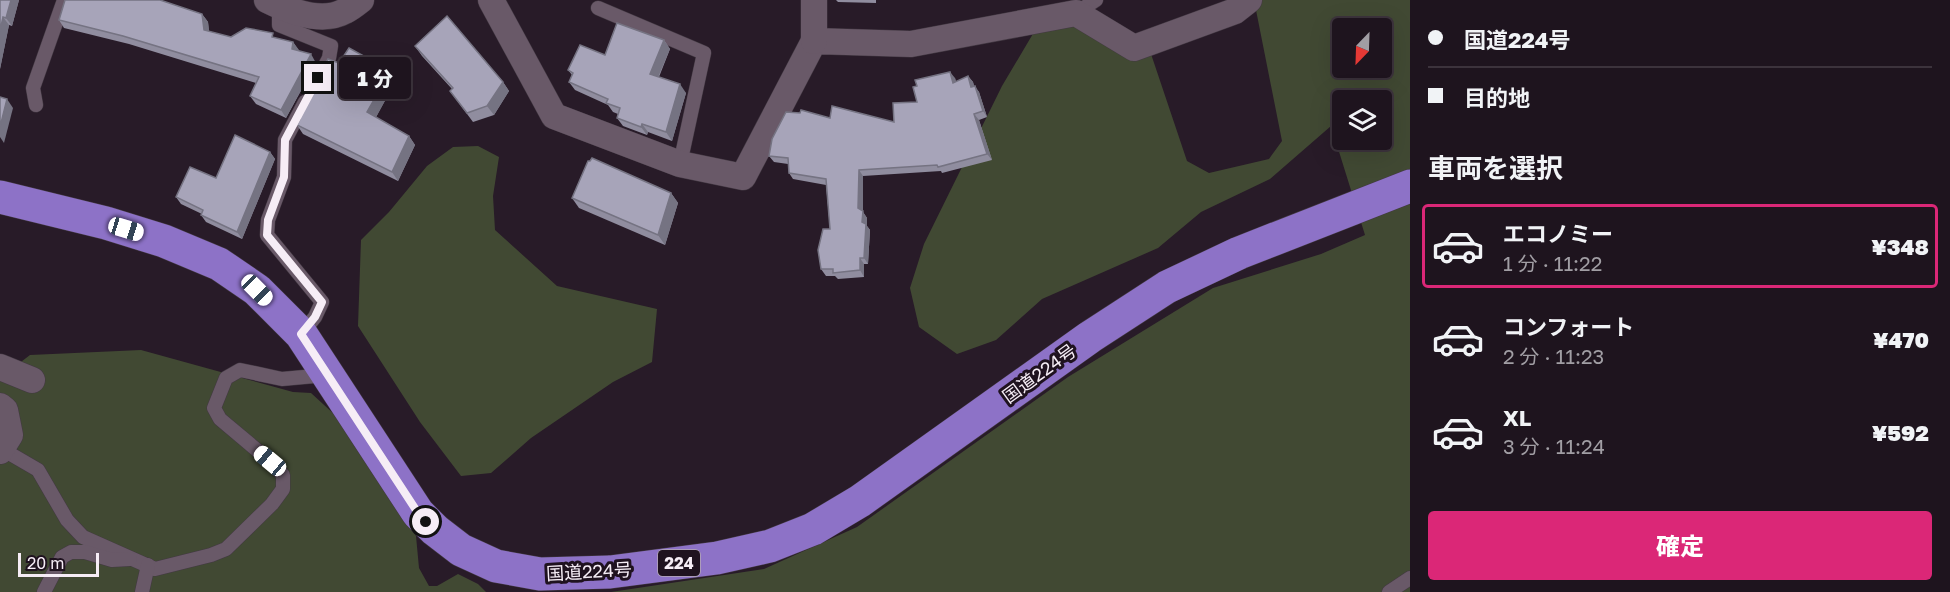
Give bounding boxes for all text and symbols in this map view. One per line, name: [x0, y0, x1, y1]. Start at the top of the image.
north arrow: [1332, 18, 1392, 78]
map controls: [1332, 18, 1392, 150]
text: 国道224号: [1464, 26, 1571, 53]
callout: 1 分: [339, 57, 411, 99]
route end: [304, 64, 331, 91]
text: 1 分: [357, 66, 393, 90]
text: 目的地: [1464, 84, 1530, 111]
button: layers: [1332, 90, 1392, 150]
text: 車両を選択: [1428, 152, 1563, 184]
car: [106, 215, 146, 243]
icon: car: [1431, 219, 1485, 273]
text: エコノミー: [1503, 220, 1613, 247]
text: ¥348: [1871, 233, 1929, 260]
text: 1 分 · 11:22: [1503, 251, 1602, 275]
car: [238, 271, 276, 309]
icon: car: [1431, 312, 1485, 366]
text: コンフォート: [1503, 313, 1634, 340]
text: ¥470: [1873, 326, 1929, 353]
street label: 国道224号: [998, 339, 1080, 407]
text: 2 分 · 11:23: [1503, 344, 1604, 368]
text: XL: [1503, 404, 1531, 431]
icon: car: [1431, 405, 1485, 459]
text: ¥592: [1872, 419, 1929, 446]
text: 3 分 · 11:24: [1503, 434, 1605, 458]
car: [250, 443, 290, 479]
route start: [412, 508, 439, 535]
button: 確定: [1428, 511, 1932, 580]
scale bar: [18, 550, 99, 578]
road number: 224: [658, 550, 700, 576]
text: 20 m: [27, 553, 64, 573]
street label: 国道224号: [546, 558, 632, 584]

